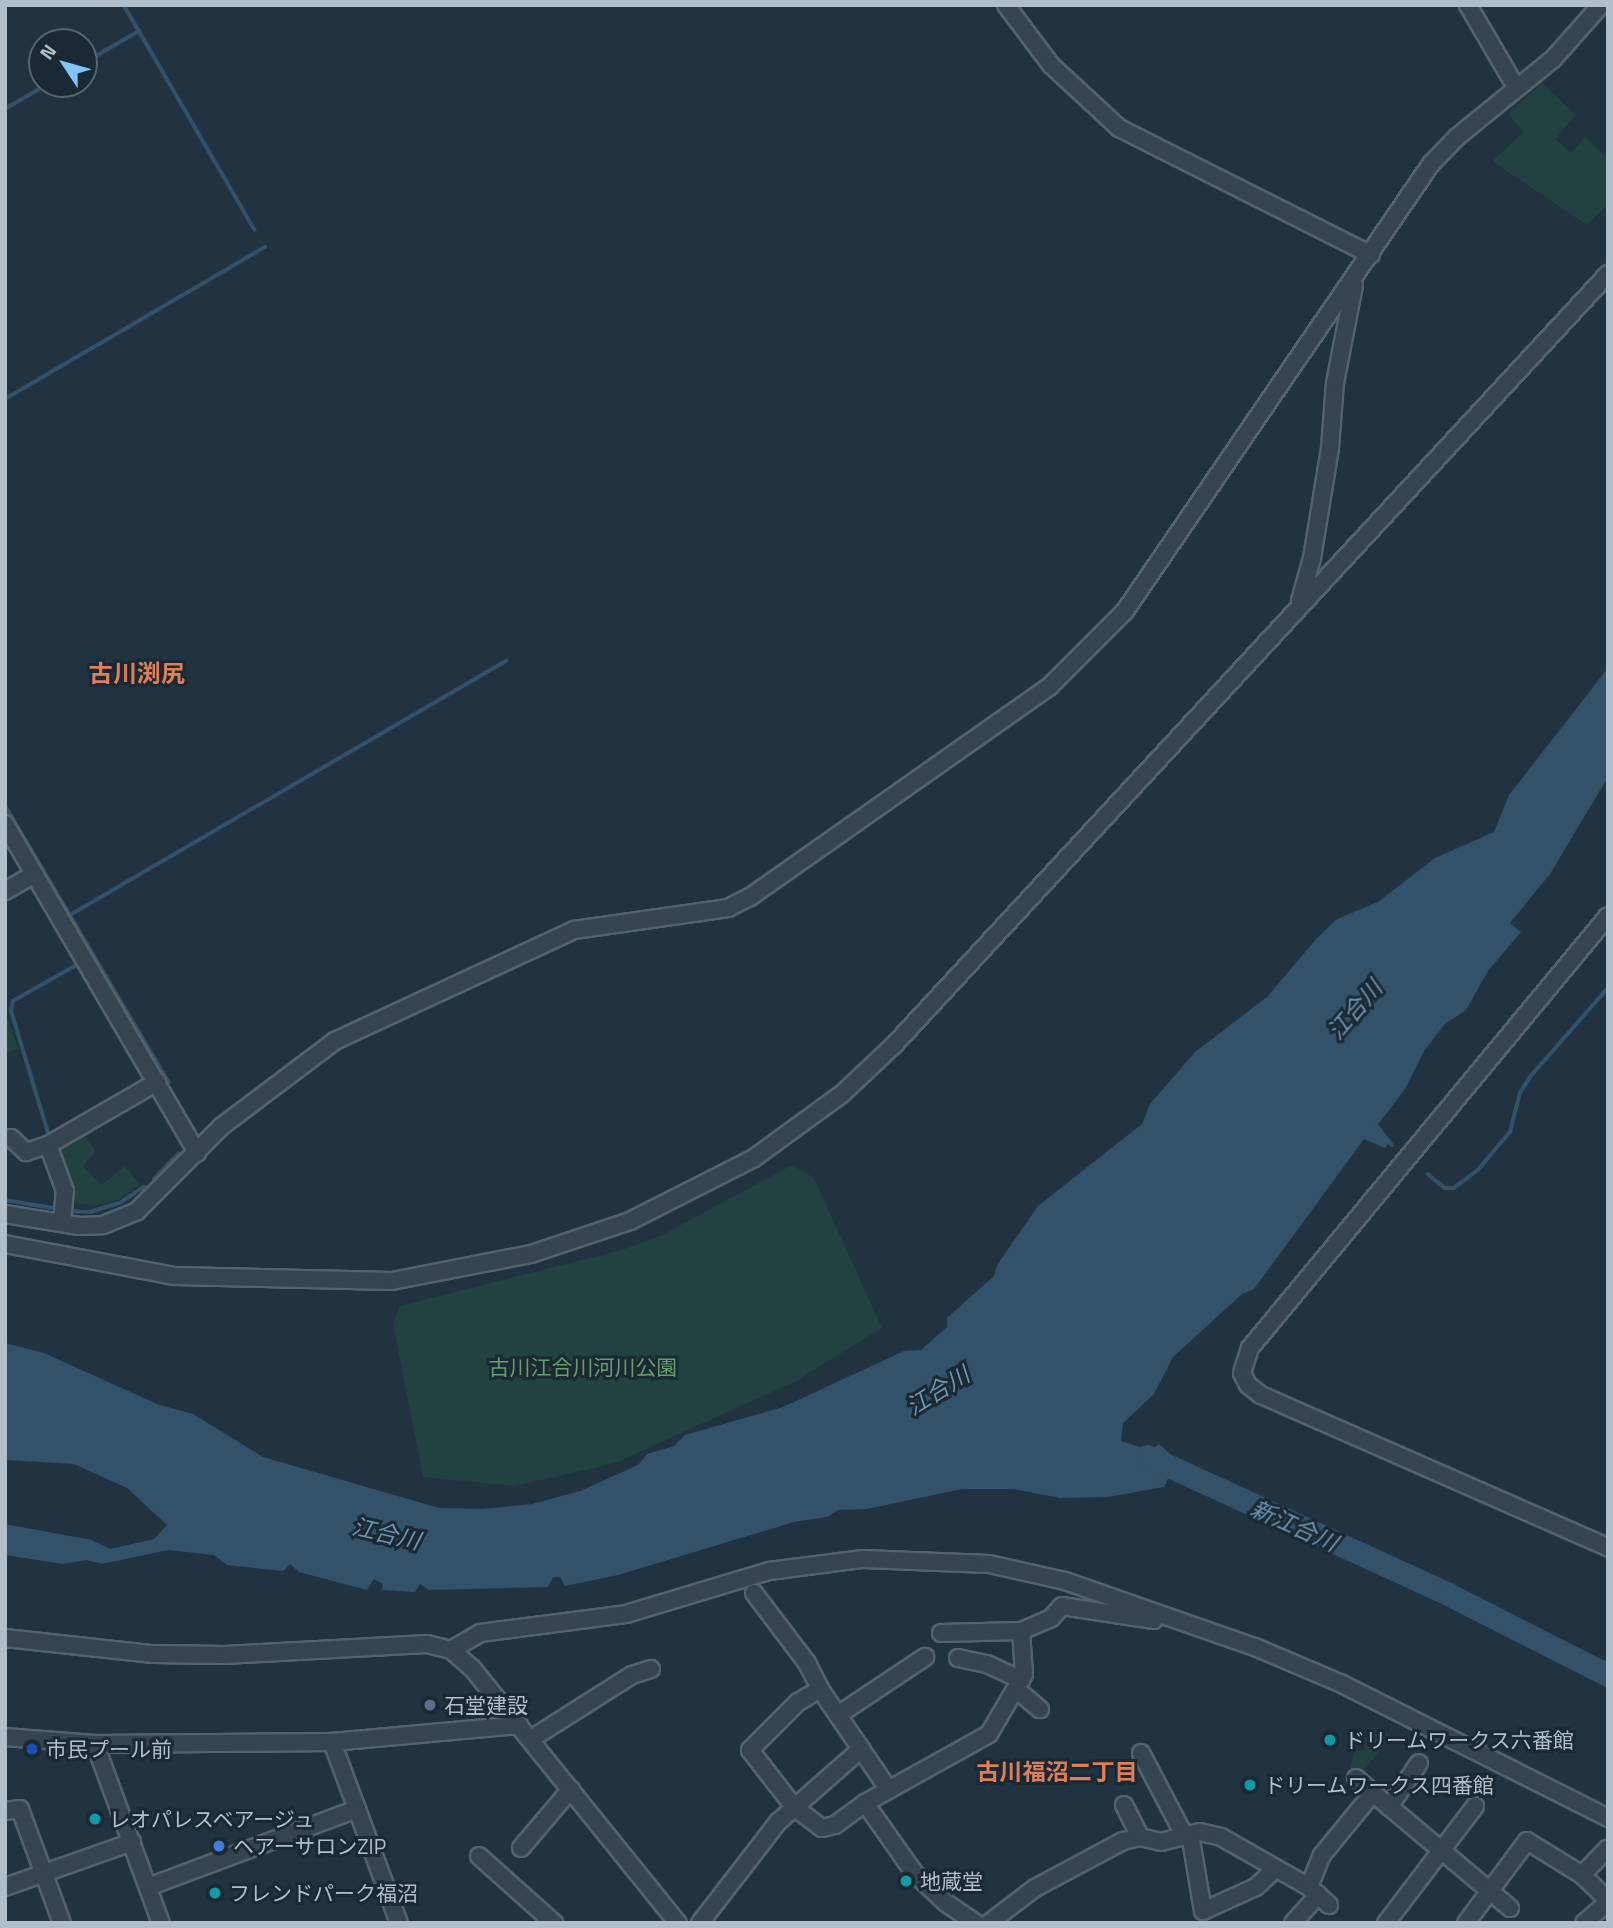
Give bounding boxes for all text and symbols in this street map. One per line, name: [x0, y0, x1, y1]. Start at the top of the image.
north arrow: [28, 28, 98, 98]
text: N: [32, 38, 63, 65]
district label: 古川渕尻: [89, 660, 185, 688]
water label: 江合川: [1322, 975, 1388, 1045]
park label: 古川江合川河川公園: [489, 1354, 677, 1380]
water label: 江合川: [901, 1361, 975, 1421]
water label: 新江合川: [1246, 1495, 1342, 1557]
water label: 江合川: [349, 1513, 423, 1555]
place label: 石堂建設: [444, 1692, 528, 1718]
marker: 石堂建設: [422, 1697, 438, 1713]
place label: ドリームワークス六番館: [1344, 1727, 1575, 1753]
marker: ドリームワークス六番館: [1322, 1732, 1338, 1748]
place label: 市民プール前: [46, 1736, 172, 1762]
marker: 市民プール前: [24, 1741, 40, 1757]
district label: 古川福沼二丁目: [977, 1758, 1137, 1786]
place label: ドリームワークス四番館: [1264, 1772, 1495, 1798]
marker: ドリームワークス四番館: [1242, 1777, 1258, 1793]
place label: レオパレスベアージュ: [109, 1806, 318, 1832]
marker: レオパレスベアージュ: [87, 1811, 103, 1827]
place label: ヘアーサロンZIP: [233, 1833, 387, 1859]
marker: ヘアーサロンZIP: [211, 1838, 227, 1854]
place label: 地蔵堂: [920, 1868, 983, 1894]
marker: 地蔵堂: [898, 1873, 914, 1889]
place label: フレンドパーク福沼: [229, 1880, 418, 1906]
marker: フレンドパーク福沼: [207, 1885, 223, 1901]

